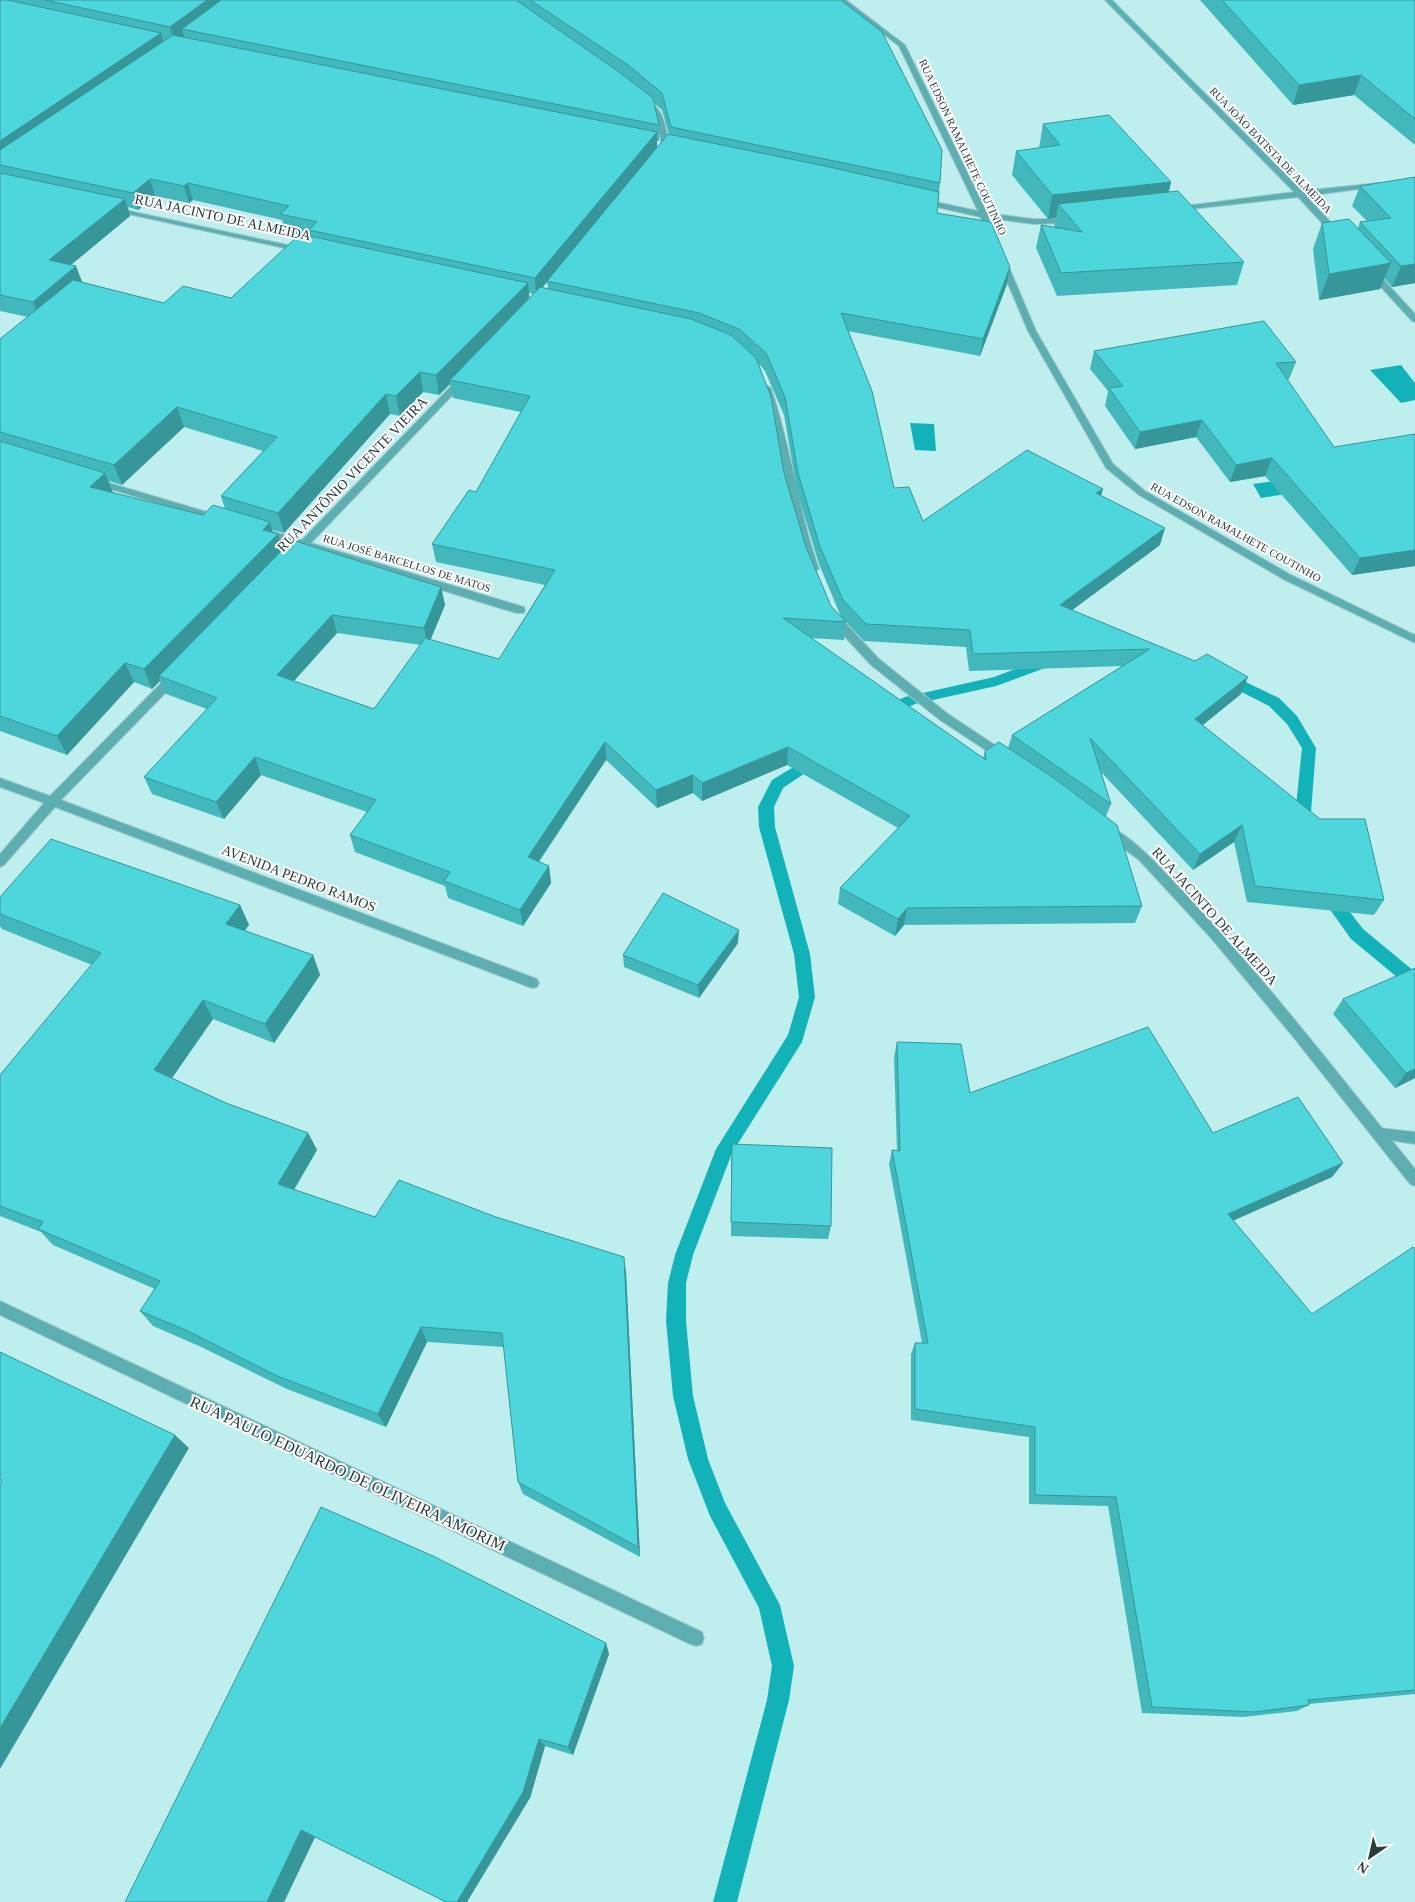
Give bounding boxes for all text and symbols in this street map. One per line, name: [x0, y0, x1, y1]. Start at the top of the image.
street label: RUA EDSON RAMALHETE COUTINHO: [917, 57, 1009, 237]
street label: RUA JOÃO BATISTA DE ALMEIDA: [1208, 85, 1334, 215]
street label: RUA JACINTO DE ALMEIDA: [133, 191, 313, 244]
street label: RUA ANTÔNIO VICENTE VIEIRA: [274, 393, 431, 555]
street label: RUA EDSON RAMALHETE COUTINHO: [1149, 480, 1323, 584]
street label: RUA JOSÉ BARCELLOS DE MATOS: [322, 532, 492, 594]
street label: AVENIDA PEDRO RAMOS: [220, 842, 378, 915]
street label: RUA JACINTO DE ALMEIDA: [1149, 845, 1281, 989]
street label: RUA PAULO EDUARDO DE OLIVEIRA AMORIM: [188, 1393, 508, 1554]
north arrow: [1345, 1832, 1395, 1882]
text: N: [1355, 1858, 1371, 1876]

